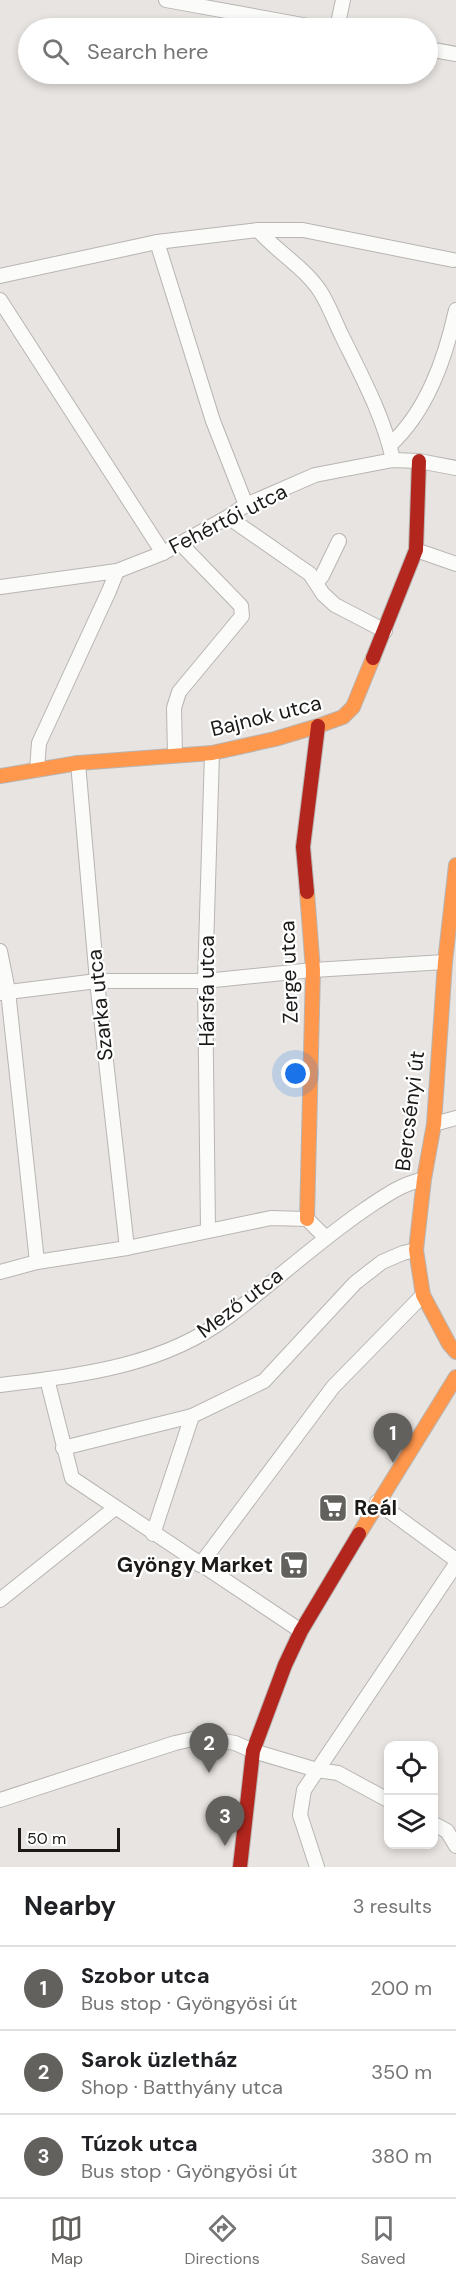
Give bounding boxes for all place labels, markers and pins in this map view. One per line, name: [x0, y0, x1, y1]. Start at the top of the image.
pin: 1: [374, 1414, 412, 1463]
supermarket icon: Reál: [317, 1492, 349, 1524]
place label: Reál: [354, 1494, 397, 1522]
supermarket icon: Gyöngy Market: [278, 1549, 310, 1581]
place label: Gyöngy Market: [117, 1551, 273, 1579]
pin: 2: [190, 1724, 228, 1773]
pin: 3: [206, 1796, 244, 1846]

